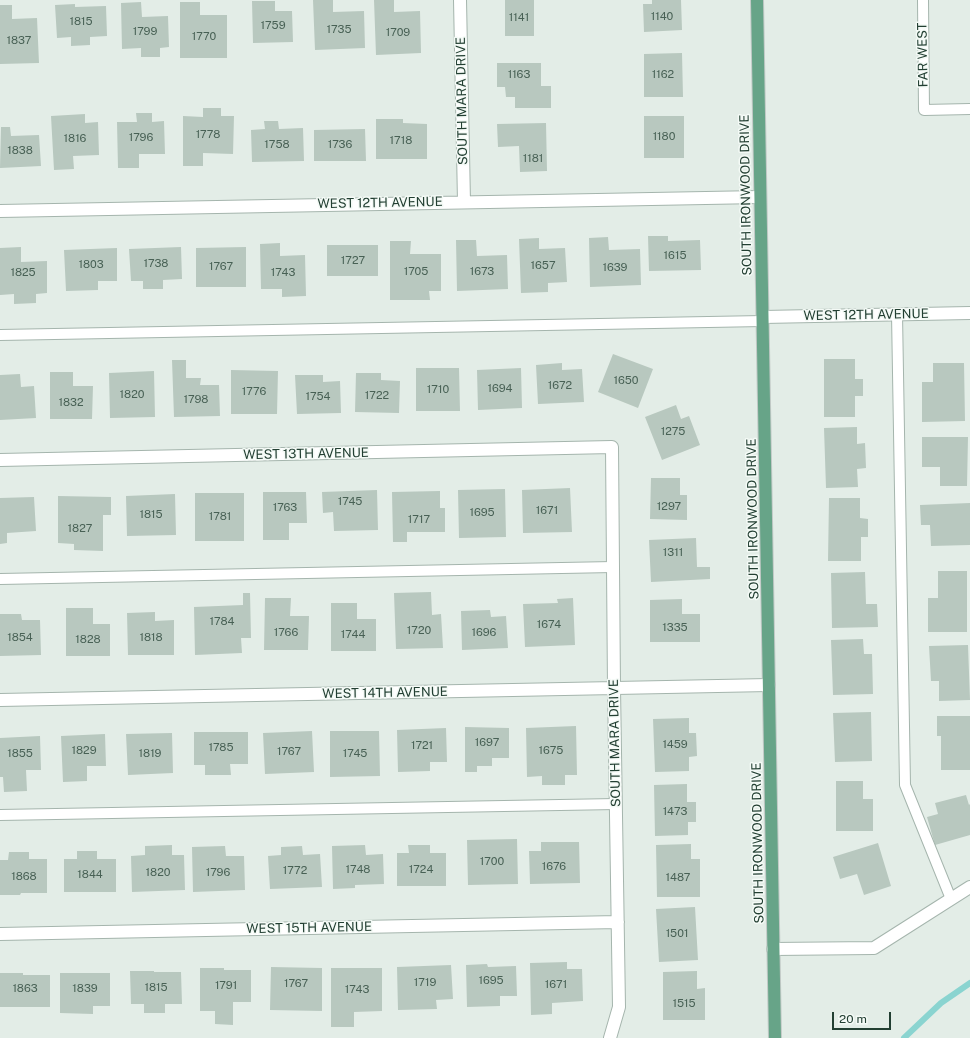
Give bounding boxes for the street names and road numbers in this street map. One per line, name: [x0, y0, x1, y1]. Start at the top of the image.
street label: FAR WEST: [915, 22, 931, 88]
street label: SOUTH MARA DRIVE: [453, 37, 471, 165]
street label: SOUTH IRONWOOD DRIVE: [737, 114, 755, 276]
street label: WEST 12TH AVENUE: [317, 194, 443, 212]
street label: WEST 12TH AVENUE: [803, 306, 929, 324]
street label: SOUTH IRONWOOD DRIVE: [744, 438, 762, 600]
street label: WEST 13TH AVENUE: [243, 445, 369, 463]
street label: SOUTH MARA DRIVE: [606, 679, 624, 807]
street label: WEST 14TH AVENUE: [322, 684, 448, 702]
street label: SOUTH IRONWOOD DRIVE: [749, 762, 767, 924]
street label: WEST 15TH AVENUE: [246, 919, 372, 937]

